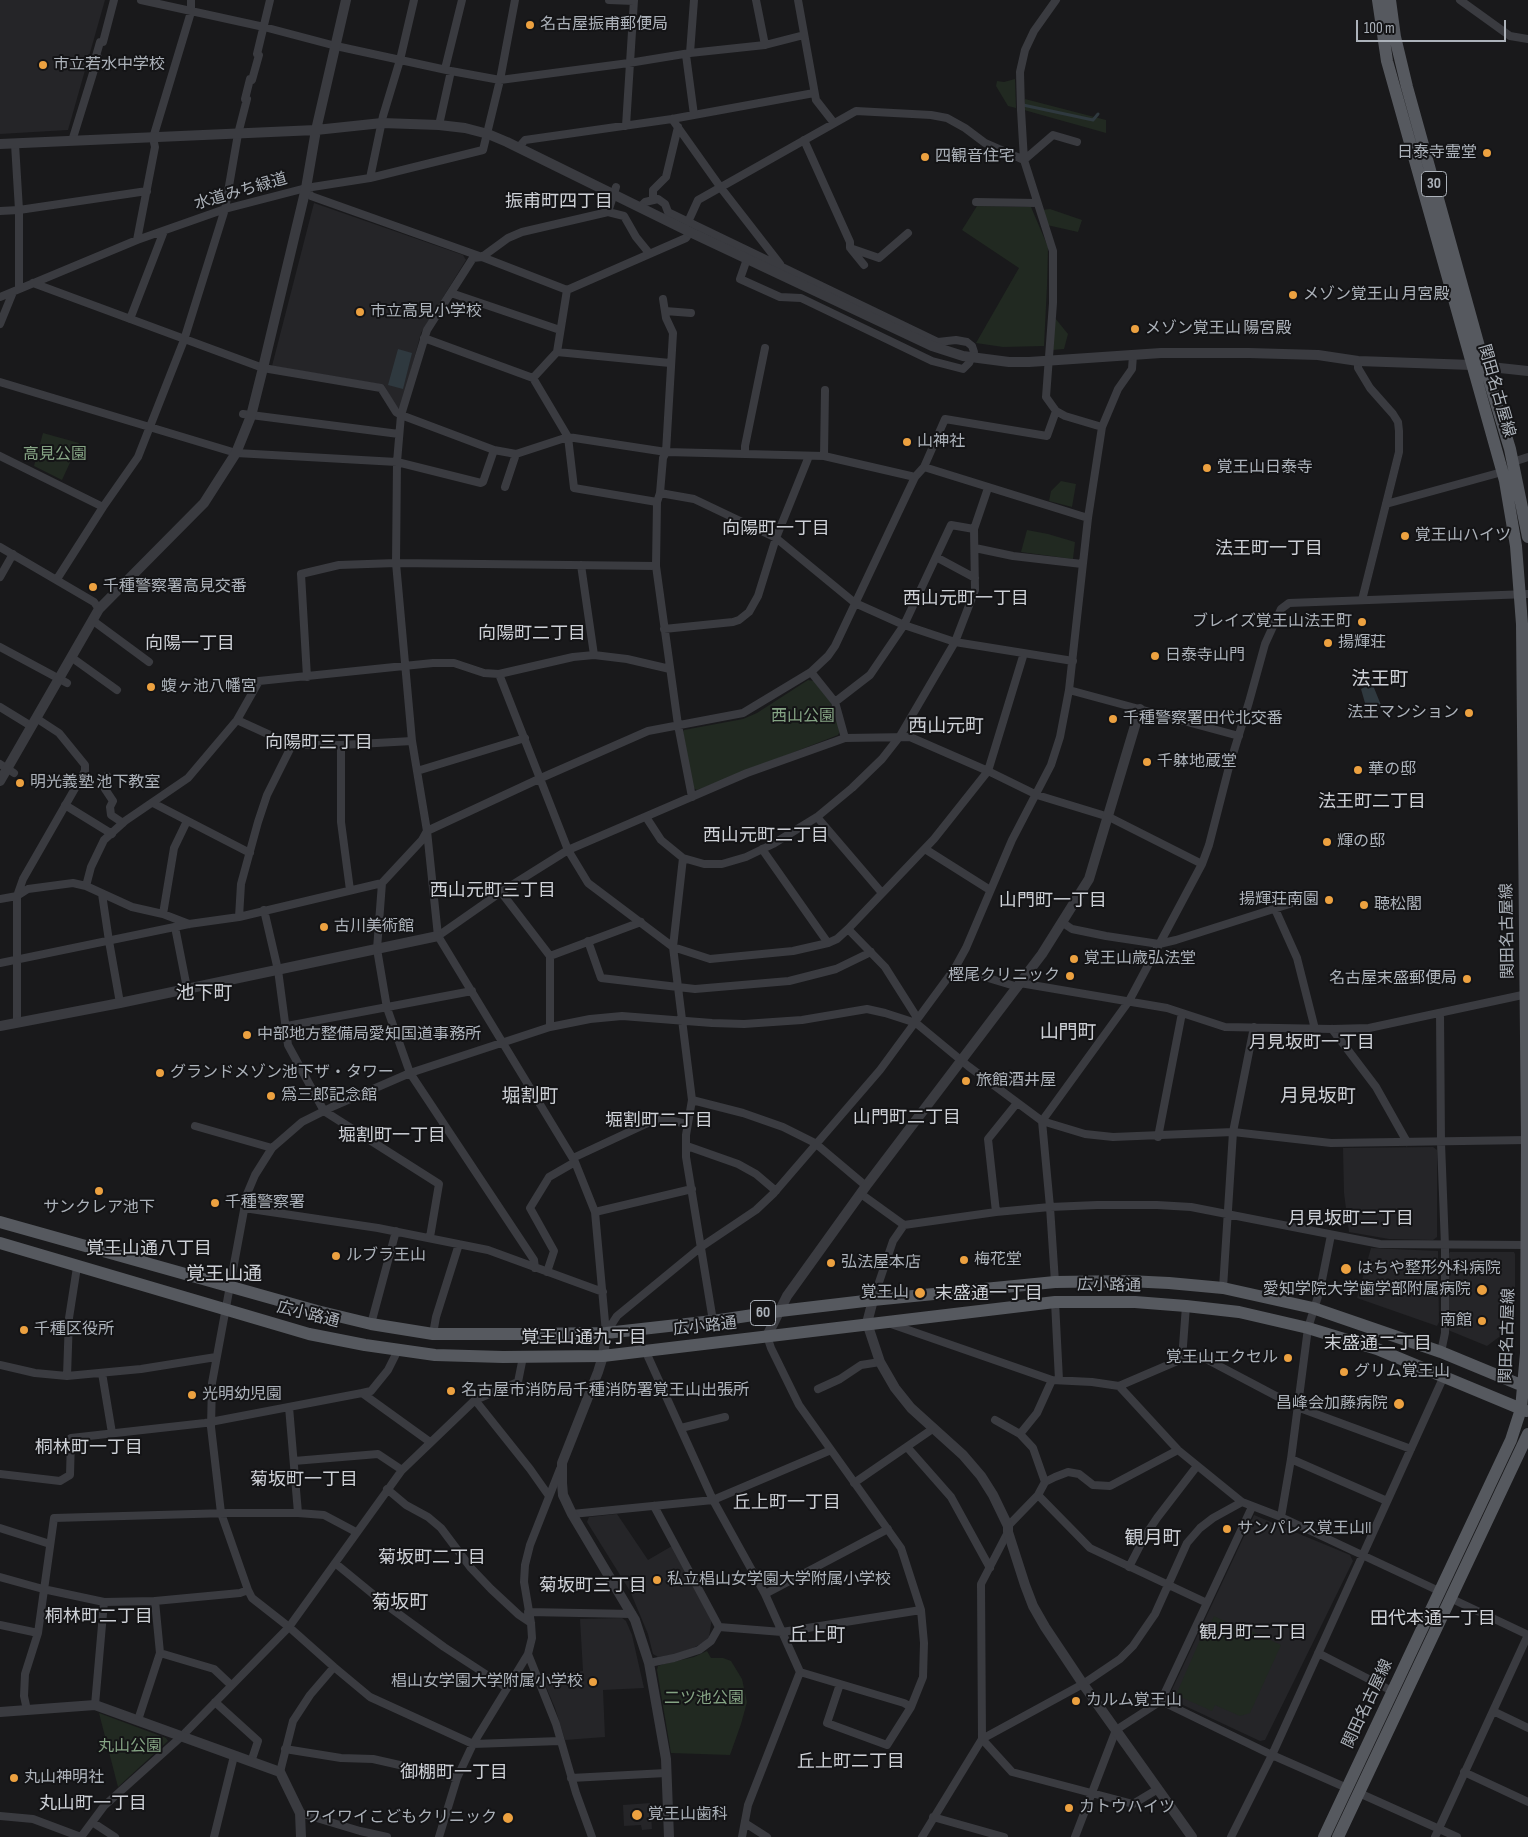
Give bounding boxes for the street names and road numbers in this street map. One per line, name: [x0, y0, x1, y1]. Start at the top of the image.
street label: 水道みち緑道: [192, 170, 290, 214]
road number: 30: [1422, 172, 1446, 196]
street label: 関田名古屋線: [1474, 342, 1518, 440]
street label: 関田名古屋線: [1498, 883, 1518, 979]
street label: 広小路通: [1077, 1276, 1141, 1296]
street label: 関田名古屋線: [1497, 1288, 1519, 1384]
street label: 広小路通: [275, 1298, 341, 1332]
road number: 60: [750, 1300, 776, 1326]
street label: 広小路通: [672, 1314, 738, 1340]
street label: 関田名古屋線: [1339, 1656, 1397, 1752]

